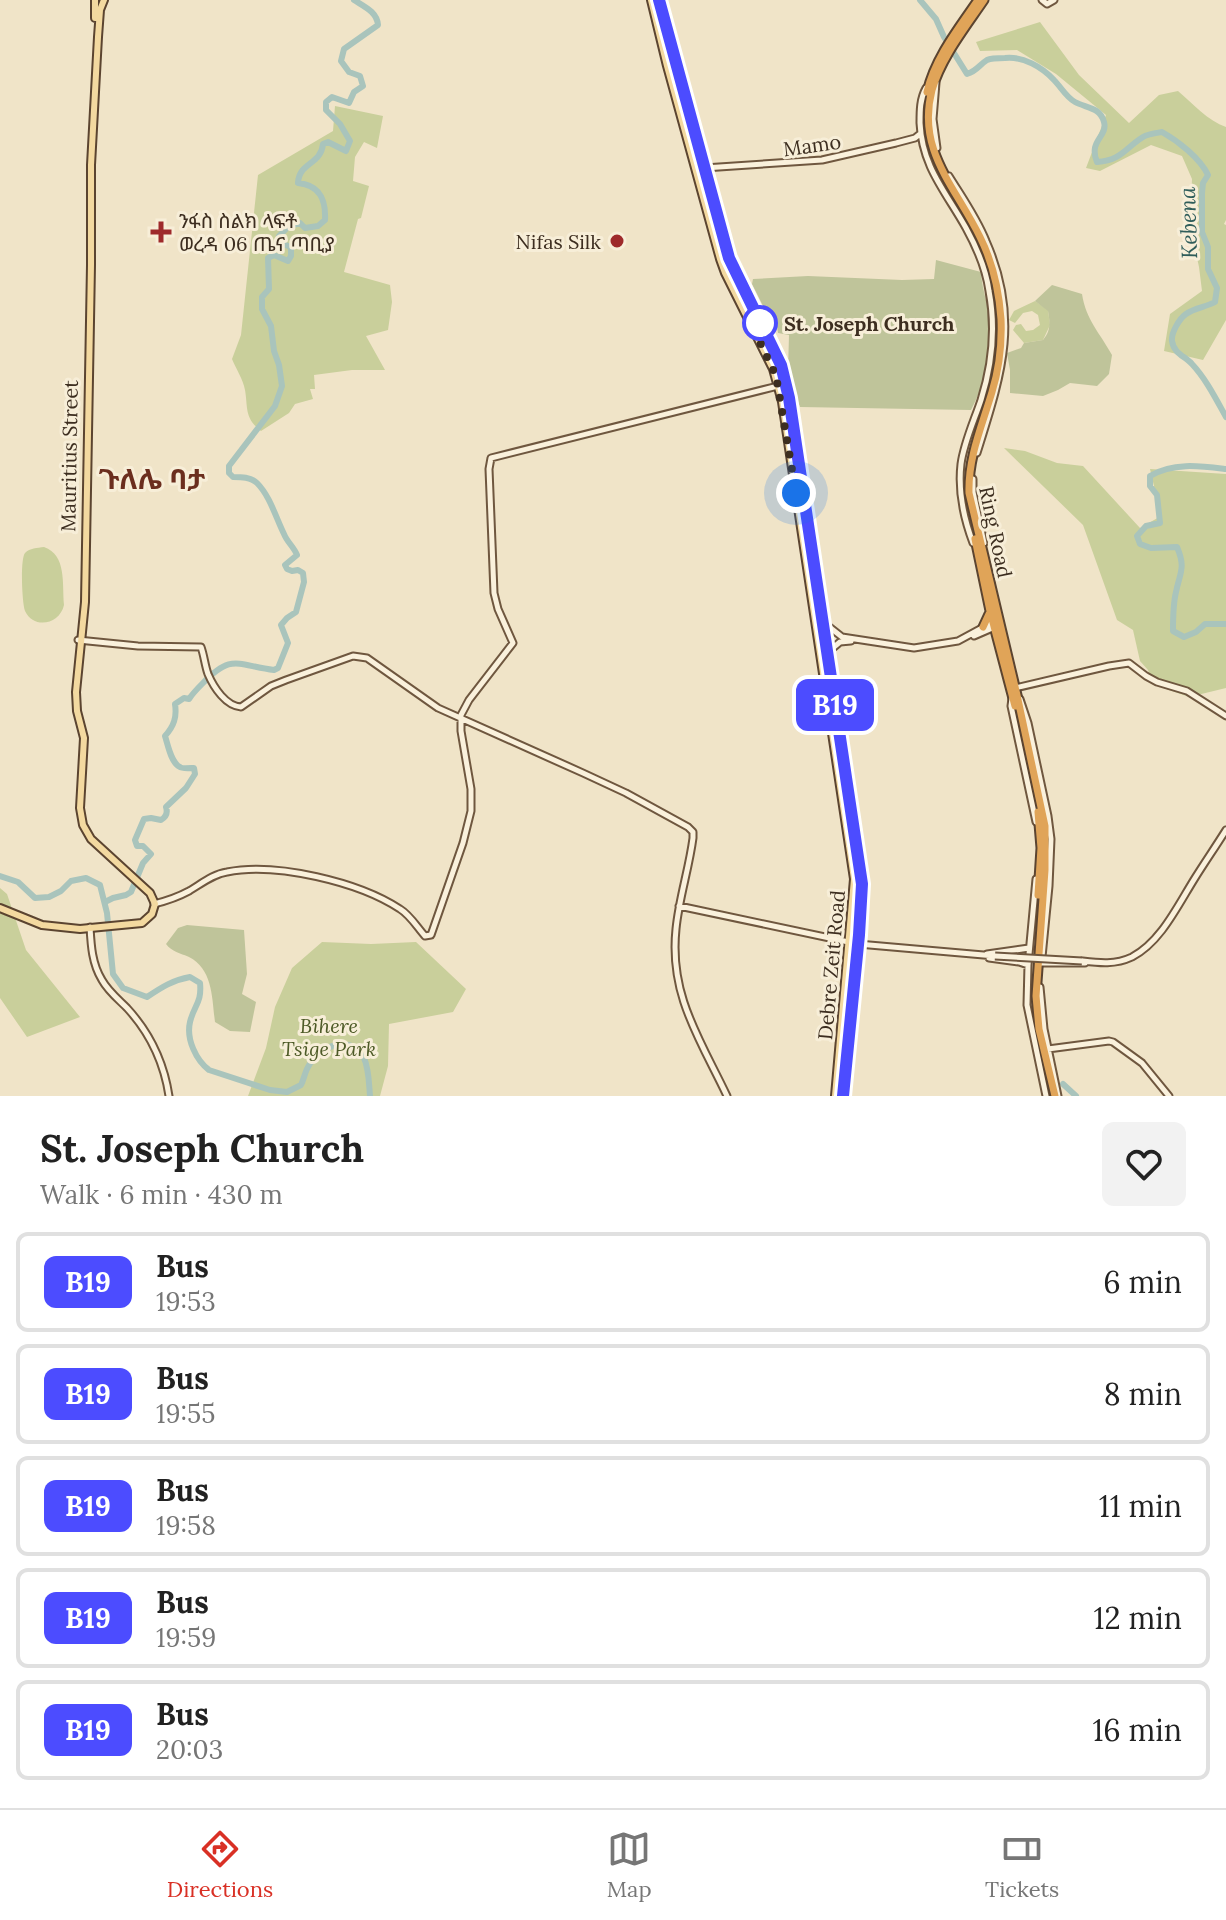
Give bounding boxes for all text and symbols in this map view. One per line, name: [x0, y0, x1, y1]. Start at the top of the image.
street label: Mamo: [781, 129, 843, 161]
water label: Kebena: [1173, 186, 1203, 259]
place label: ንፋስ ስልክ ላፍቶ ወረዳ 06 ጤና ጣቢያ: [179, 208, 335, 256]
marker: ንፋስ ስልክ ላፍቶ ወረዳ 06 ጤና ጣቢያ: [150, 221, 172, 243]
place label: Nifas Silk: [516, 229, 601, 254]
marker: Nifas Silk: [608, 232, 626, 250]
marker: St. Joseph Church: [743, 306, 777, 340]
place label: St. Joseph Church: [784, 311, 955, 336]
street label: Mauritius Street: [55, 380, 83, 532]
district label: ጉለሌ ባታ: [99, 461, 205, 497]
your location: [776, 473, 816, 513]
street label: Ring Road: [974, 484, 1018, 580]
line badge: B19: [789, 679, 881, 731]
text: B19: [812, 687, 858, 723]
street label: Debre Zeit Road: [812, 889, 850, 1041]
park label: Bihere Tsige Park: [282, 1013, 376, 1061]
button: heart: [1102, 1122, 1186, 1206]
text: St. Joseph Church: [40, 1124, 364, 1172]
text: Walk · 6 min · 430 m: [40, 1178, 283, 1211]
text: Bus: [156, 1247, 209, 1285]
text: 6 min: [1103, 1263, 1182, 1301]
text: B19: [65, 1264, 111, 1300]
text: 19:53: [156, 1285, 216, 1318]
text: Bus: [156, 1359, 209, 1397]
text: 8 min: [1104, 1375, 1182, 1413]
text: B19: [65, 1376, 111, 1412]
text: 19:55: [156, 1397, 215, 1430]
text: Bus: [156, 1471, 209, 1509]
text: 11 min: [1099, 1487, 1182, 1525]
text: B19: [65, 1488, 111, 1524]
text: 19:58: [156, 1509, 216, 1542]
text: Bus: [156, 1583, 209, 1621]
text: 12 min: [1094, 1599, 1182, 1637]
text: B19: [65, 1600, 111, 1636]
text: 19:59: [156, 1621, 216, 1654]
text: Bus: [156, 1695, 209, 1733]
text: 16 min: [1092, 1711, 1182, 1749]
text: B19: [65, 1712, 111, 1748]
text: 20:03: [156, 1733, 223, 1766]
tab: Directions: [167, 1827, 273, 1903]
tab: Map: [607, 1827, 652, 1903]
tab: Tickets: [985, 1827, 1059, 1903]

